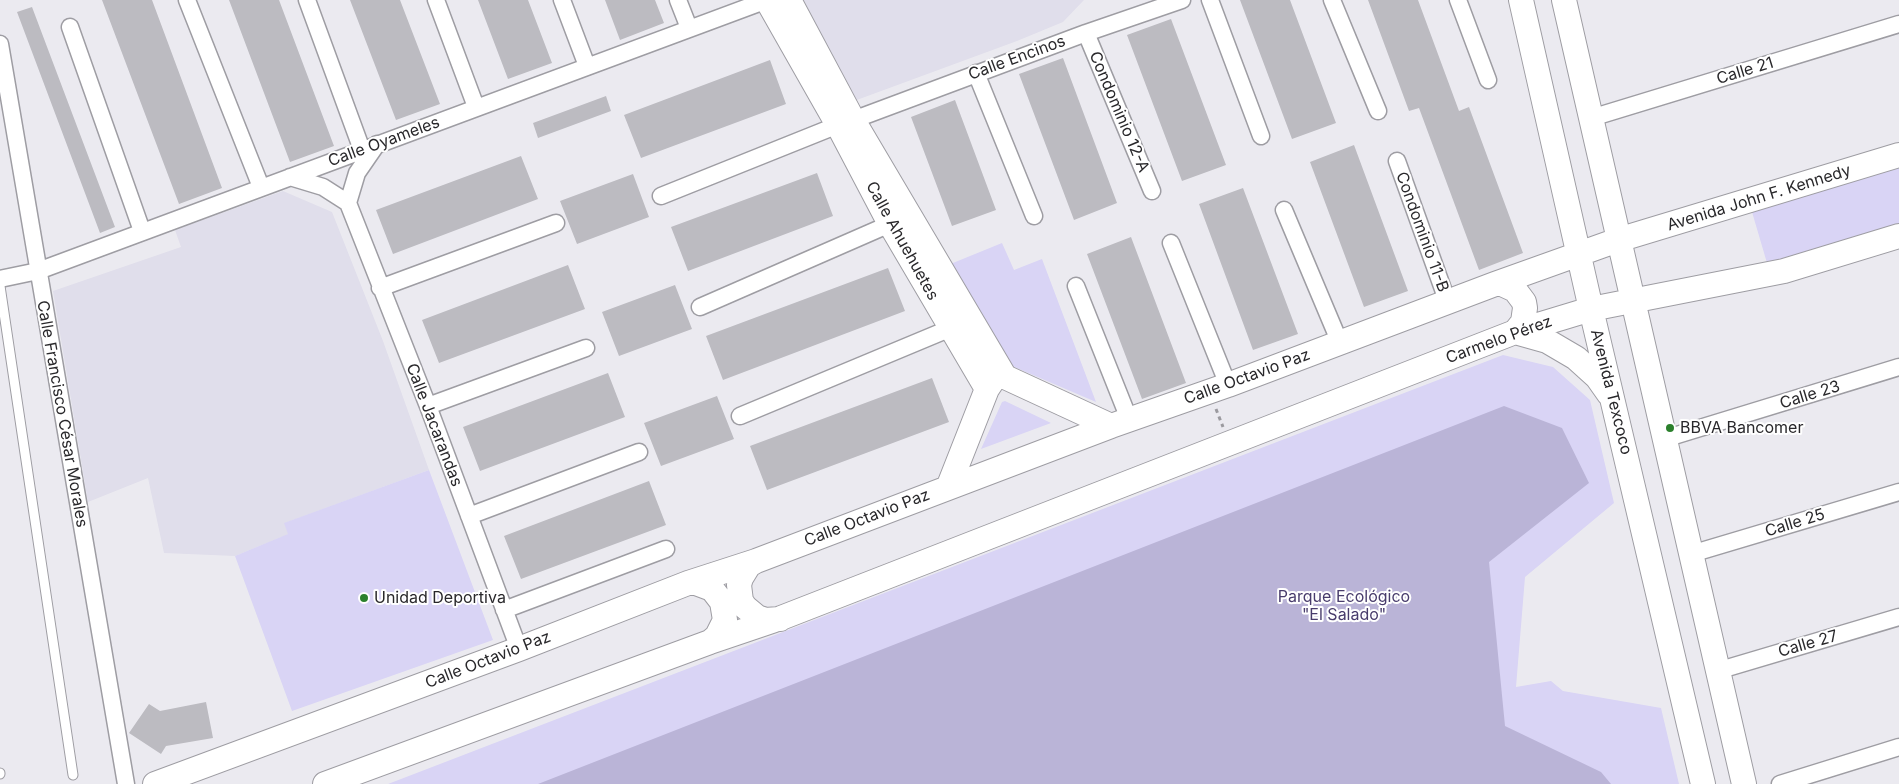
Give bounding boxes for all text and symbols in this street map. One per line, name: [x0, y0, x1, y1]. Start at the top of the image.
street label: Calle Encinos: [966, 32, 1068, 84]
street label: Condominio 12-A: [1085, 49, 1153, 175]
street label: Calle 21: [1714, 53, 1776, 89]
street label: Calle Oyameles: [326, 113, 442, 171]
street label: Avenida John F. Kennedy: [1665, 161, 1853, 235]
street label: Condominio 11-B: [1391, 169, 1453, 295]
street label: Calle Ahuehuetes: [861, 178, 943, 304]
street label: Calle Francisco César Morales: [33, 299, 91, 529]
street label: Carmelo Pérez: [1443, 312, 1555, 368]
street label: Avenida Texcoco: [1586, 327, 1636, 457]
street label: Calle Octavio Paz: [1181, 345, 1313, 409]
street label: Calle Jacarandas: [402, 361, 466, 489]
street label: Calle 23: [1778, 377, 1842, 413]
place label: BBVA Bancomer: [1680, 418, 1803, 438]
marker: BBVA Bancomer: [1664, 422, 1676, 434]
street label: Calle Octavio Paz: [802, 485, 932, 551]
street label: Calle 25: [1763, 505, 1827, 541]
park label: Parque Ecológico "El Salado": [1278, 587, 1410, 625]
place label: Unidad Deportiva: [374, 588, 506, 608]
marker: Unidad Deportiva: [358, 592, 370, 604]
street label: Calle 27: [1776, 626, 1840, 662]
street label: Calle Octavio Paz: [423, 627, 553, 693]

